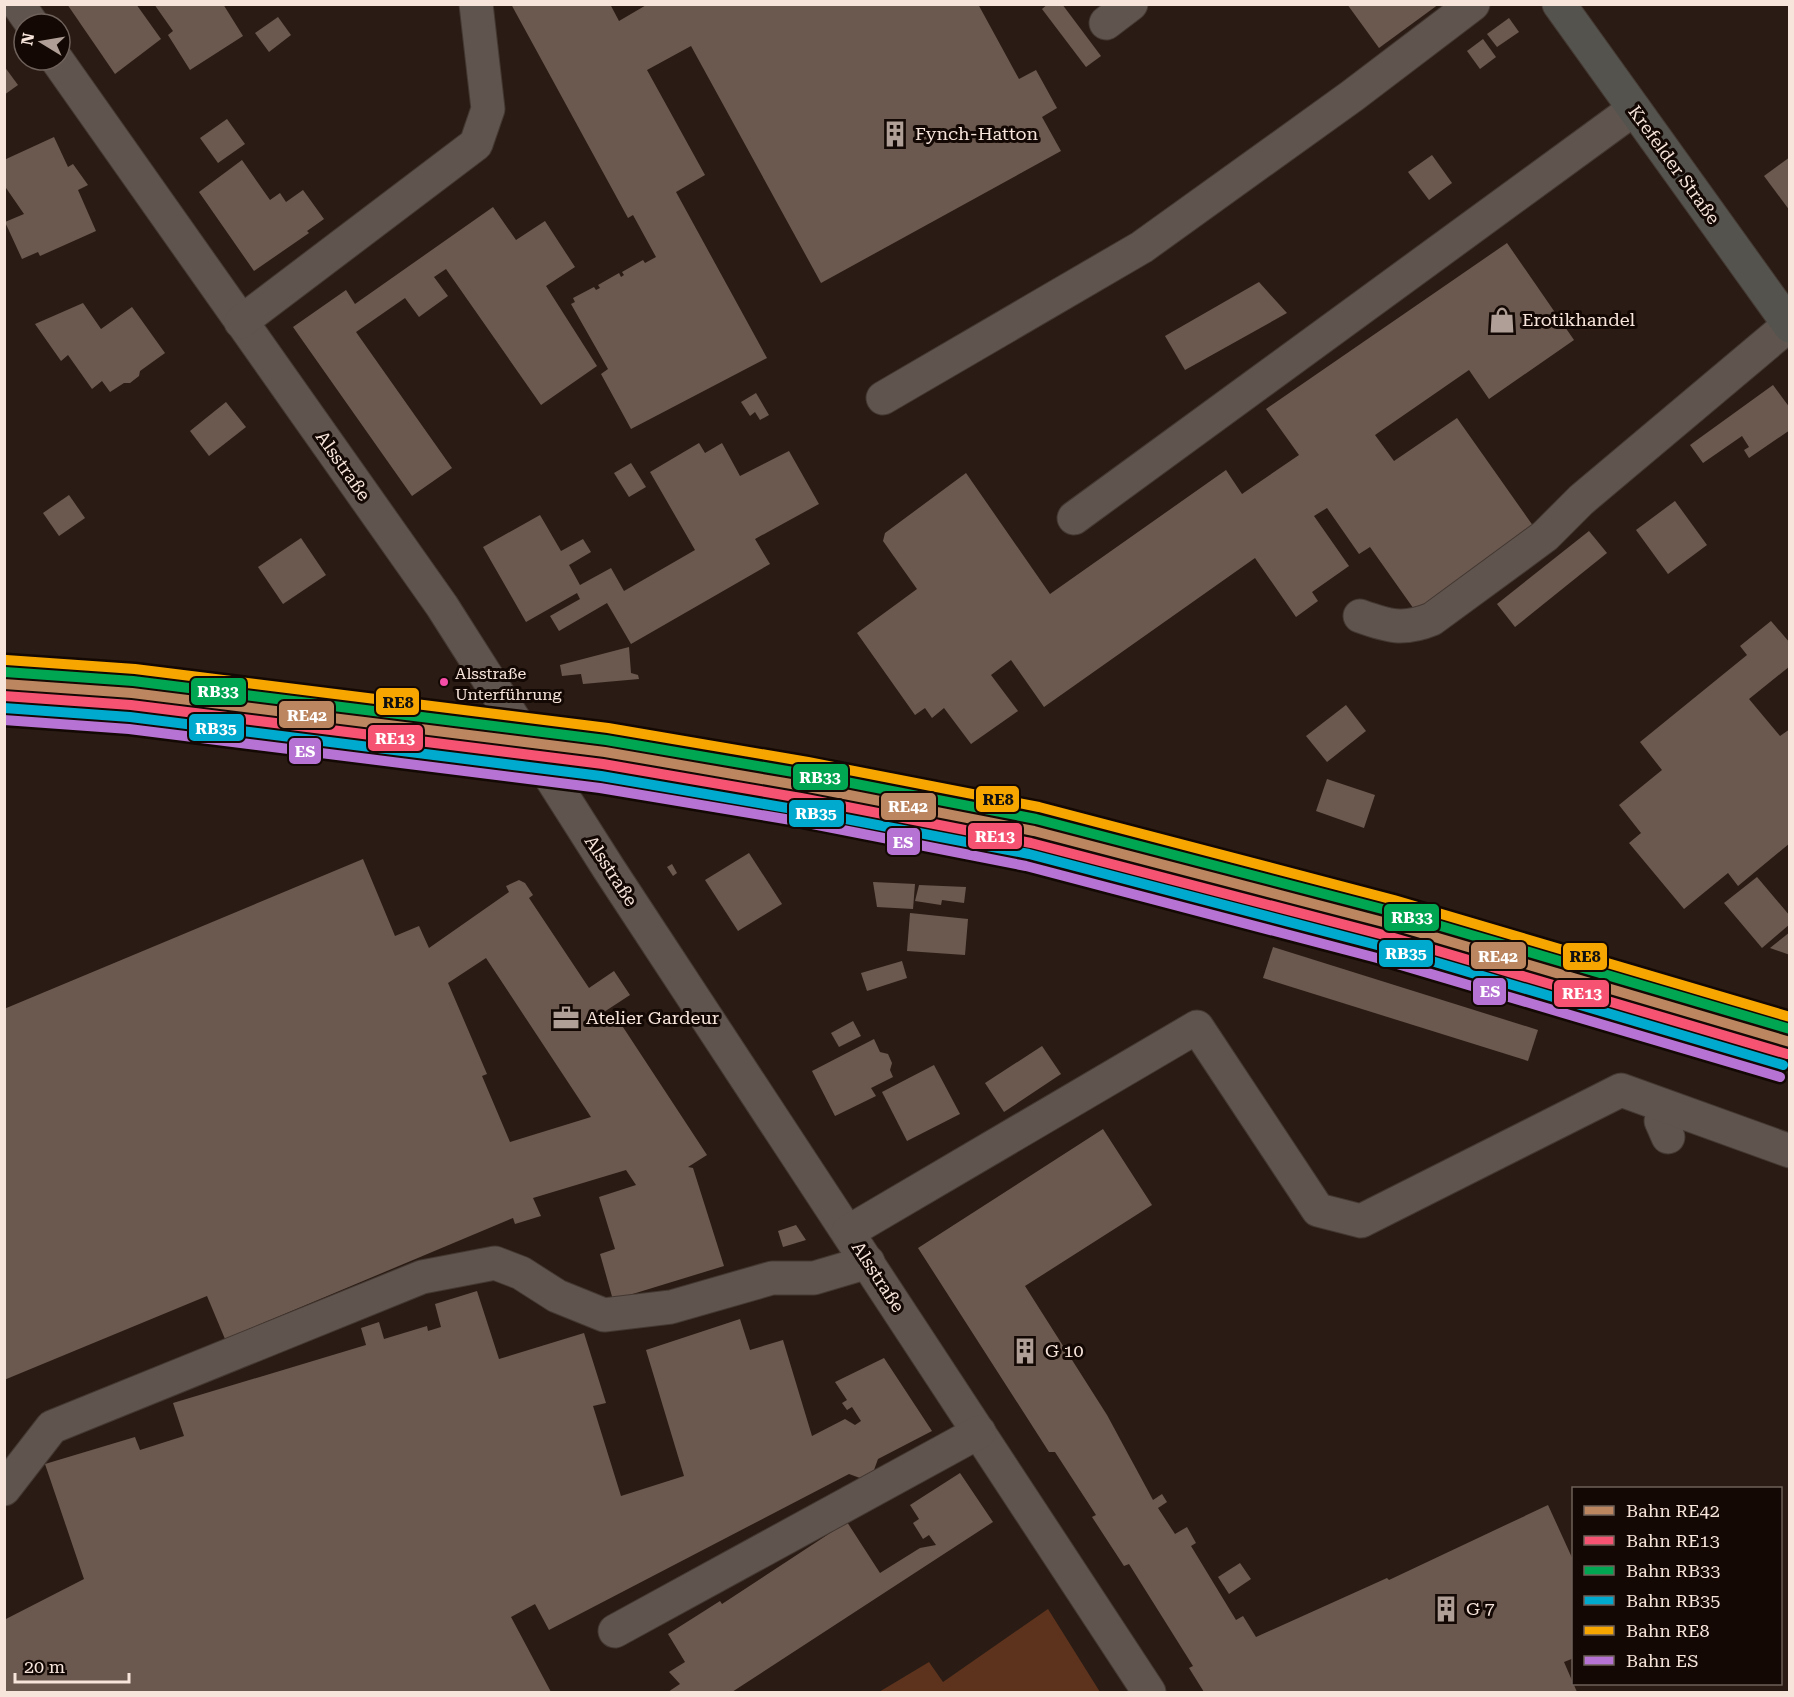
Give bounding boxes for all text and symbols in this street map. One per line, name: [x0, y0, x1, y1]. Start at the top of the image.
north arrow: [12, 12, 72, 72]
text: N: [17, 31, 38, 47]
street label: Krefelder Straße: [1624, 101, 1725, 228]
building icon: Fynch-Hatton: [880, 119, 910, 149]
place label: Fynch-Hatton: [915, 123, 1039, 144]
shop icon: Erotikhandel: [1487, 305, 1517, 335]
place label: Erotikhandel: [1522, 309, 1635, 330]
street label: Alsstraße: [312, 427, 375, 505]
place label: Alsstraße Unterführung: [455, 664, 562, 704]
marker: Alsstraße Unterführung: [438, 676, 450, 688]
line badge: RB33: [190, 677, 247, 706]
text: RB33: [197, 682, 239, 701]
line badge: RE8: [375, 687, 420, 716]
text: RE8: [382, 693, 414, 712]
line badge: RE42: [278, 700, 335, 729]
text: RE42: [287, 706, 327, 725]
line badge: RB35: [188, 713, 245, 742]
text: RB35: [195, 719, 237, 738]
line badge: RE13: [367, 724, 424, 752]
text: RE13: [375, 729, 415, 748]
line badge: ES: [288, 737, 322, 765]
text: ES: [295, 742, 315, 761]
line badge: RB33: [792, 763, 849, 791]
text: RB33: [799, 768, 841, 787]
line badge: RE8: [975, 785, 1020, 813]
text: RE8: [982, 790, 1014, 809]
line badge: RE42: [880, 792, 937, 821]
text: RE42: [888, 797, 928, 816]
line badge: RB35: [788, 799, 845, 828]
text: RB35: [795, 804, 837, 823]
line badge: RE13: [967, 822, 1023, 850]
line badge: ES: [886, 827, 921, 856]
text: RE13: [975, 827, 1015, 846]
street label: Alsstraße: [581, 831, 642, 910]
text: ES: [893, 833, 913, 852]
line badge: RB33: [1383, 903, 1440, 932]
text: RB33: [1391, 908, 1433, 927]
line badge: RB35: [1378, 939, 1434, 968]
line badge: RE42: [1470, 941, 1527, 970]
line badge: RE8: [1562, 942, 1608, 971]
text: RB35: [1385, 944, 1427, 963]
text: RE42: [1478, 947, 1518, 966]
text: RE8: [1569, 947, 1601, 966]
line badge: ES: [1472, 977, 1507, 1006]
line badge: RE13: [1553, 979, 1610, 1008]
text: ES: [1480, 982, 1500, 1001]
text: RE13: [1562, 984, 1602, 1003]
office icon: Atelier Gardeur: [551, 1003, 581, 1033]
place label: Atelier Gardeur: [586, 1007, 719, 1028]
street label: Alsstraße: [848, 1237, 909, 1316]
building icon: G 10: [1010, 1336, 1040, 1366]
place label: G 10: [1045, 1340, 1084, 1361]
legend: [1572, 1487, 1782, 1685]
text: Bahn RE42: [1626, 1500, 1720, 1521]
text: Bahn RE13: [1626, 1530, 1720, 1551]
text: Bahn RB33: [1626, 1560, 1720, 1581]
text: Bahn RB35: [1626, 1590, 1720, 1611]
building icon: G 7: [1431, 1594, 1461, 1624]
place label: G 7: [1466, 1598, 1495, 1619]
text: Bahn RE8: [1626, 1620, 1710, 1641]
scale bar: [15, 1646, 129, 1684]
text: Bahn ES: [1626, 1650, 1698, 1671]
text: 20 m: [24, 1656, 65, 1677]

